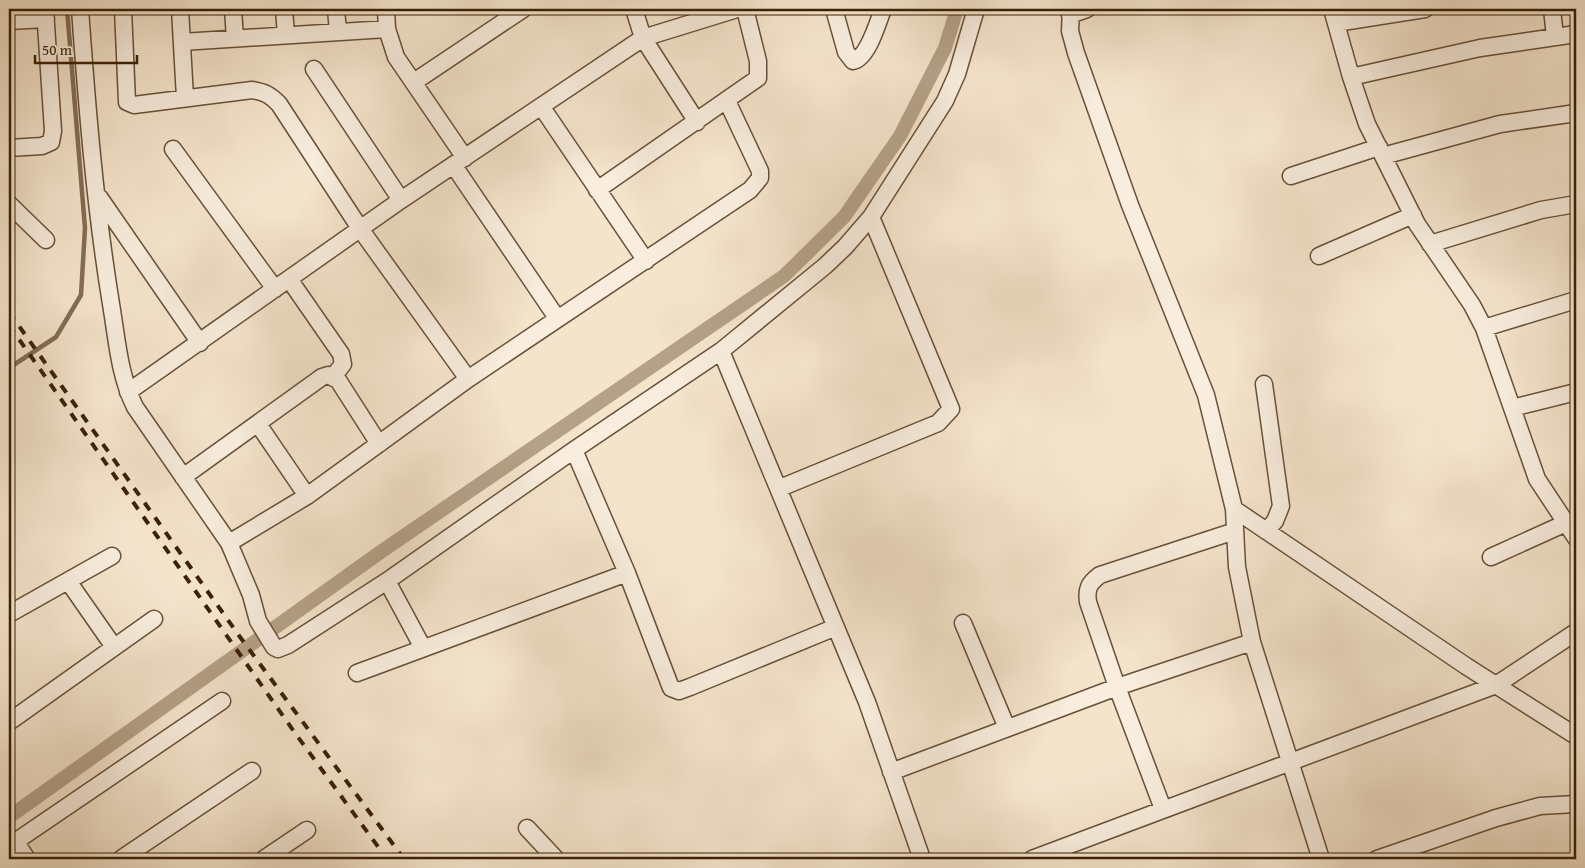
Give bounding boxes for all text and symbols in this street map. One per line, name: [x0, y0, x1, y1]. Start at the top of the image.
scale bar: [35, 32, 138, 64]
text: 50 m: [42, 39, 73, 60]

